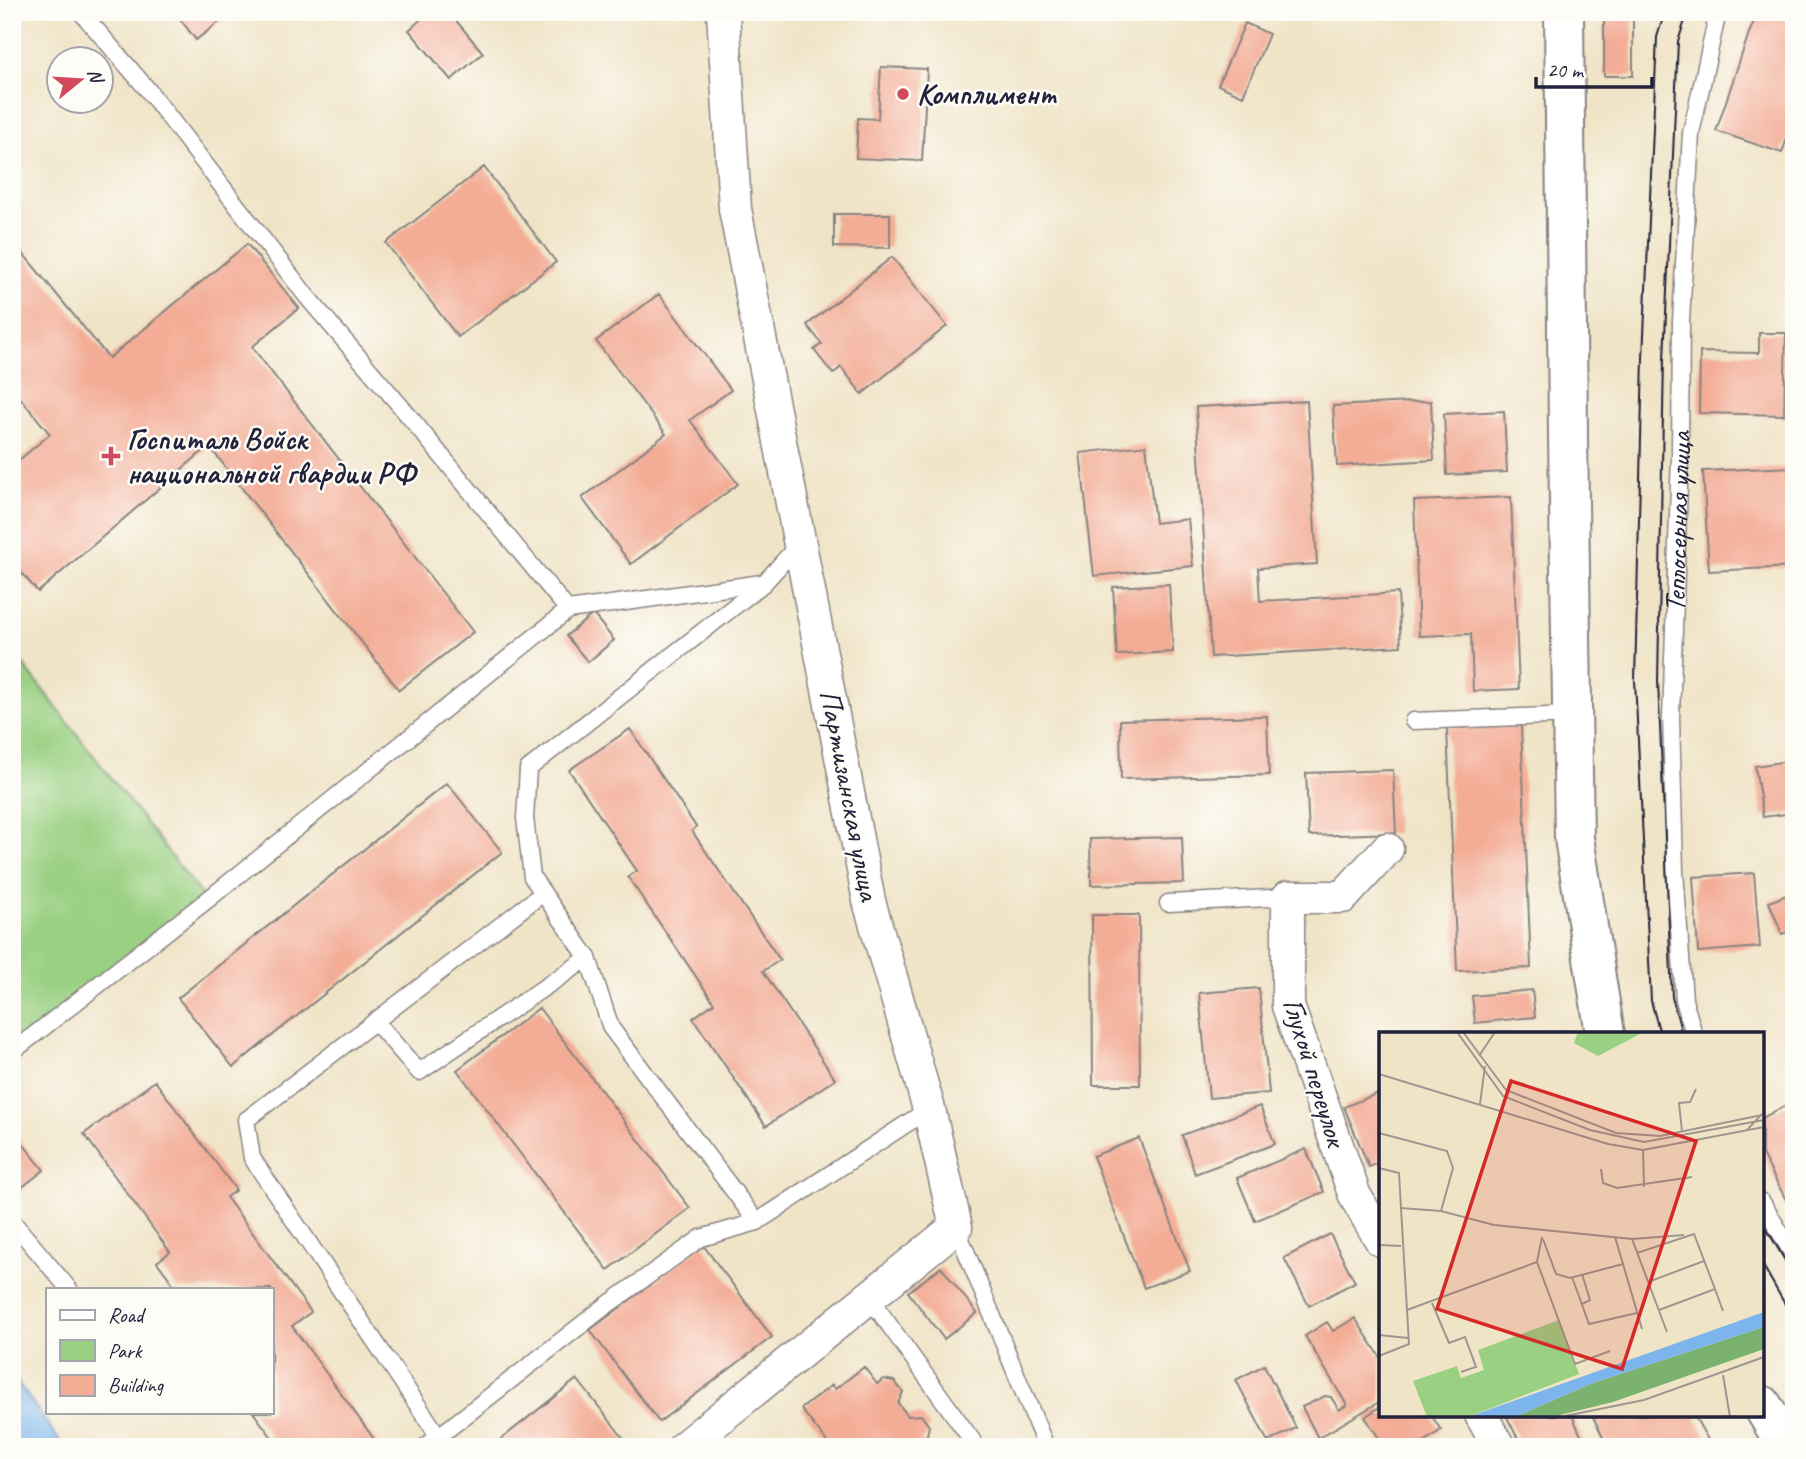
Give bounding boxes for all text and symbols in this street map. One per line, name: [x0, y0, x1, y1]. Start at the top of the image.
north arrow: [46, 46, 116, 116]
scale bar: [1536, 46, 1652, 90]
text: 20 m: [1547, 57, 1585, 83]
text: N: [82, 66, 109, 87]
place label: Комплимент: [917, 75, 1057, 113]
marker: Комплимент: [895, 86, 911, 102]
place label: Госпиталь Войск национальной гвардии РФ: [127, 420, 418, 492]
street label: Теплосерная улица: [1656, 430, 1699, 613]
marker: Госпиталь Войск национальной гвардии РФ: [101, 446, 121, 466]
street label: Партизанская улица: [811, 686, 889, 906]
street label: Глухой переулок: [1274, 993, 1356, 1153]
inset map: [1379, 1032, 1764, 1417]
legend: [46, 1288, 273, 1414]
text: Road: [108, 1302, 147, 1328]
text: Park: [108, 1338, 143, 1364]
text: Building: [108, 1372, 165, 1398]

